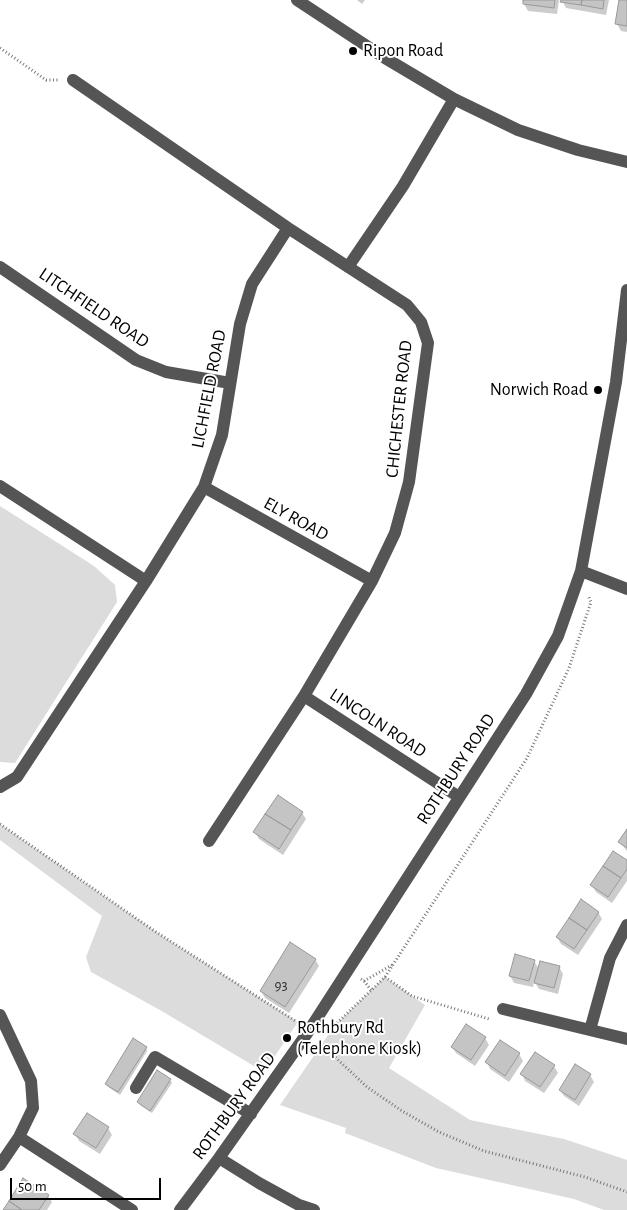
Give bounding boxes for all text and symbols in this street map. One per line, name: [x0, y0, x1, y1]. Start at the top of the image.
place label: Ripon Road: [363, 40, 443, 62]
marker: Ripon Road: [347, 45, 359, 57]
street label: LITCHFIELD ROAD: [35, 263, 153, 353]
street label: LICHFIELD ROAD: [187, 328, 231, 450]
street label: CHICHESTER ROAD: [381, 339, 417, 479]
place label: Norwich Road: [490, 379, 588, 401]
marker: Norwich Road: [592, 384, 604, 396]
street label: ELY ROAD: [260, 492, 332, 546]
street label: LINCOLN ROAD: [326, 684, 430, 762]
street label: ROTHBURY ROAD: [412, 710, 500, 828]
house number: 93: [274, 976, 288, 994]
place label: Rothbury Rd (Telephone Kiosk): [297, 1017, 422, 1060]
marker: Rothbury Rd (Telephone Kiosk): [281, 1032, 293, 1044]
street label: ROTHBURY ROAD: [188, 1048, 280, 1164]
scale bar: [12, 1168, 164, 1200]
text: 50 m: [18, 1179, 47, 1194]

